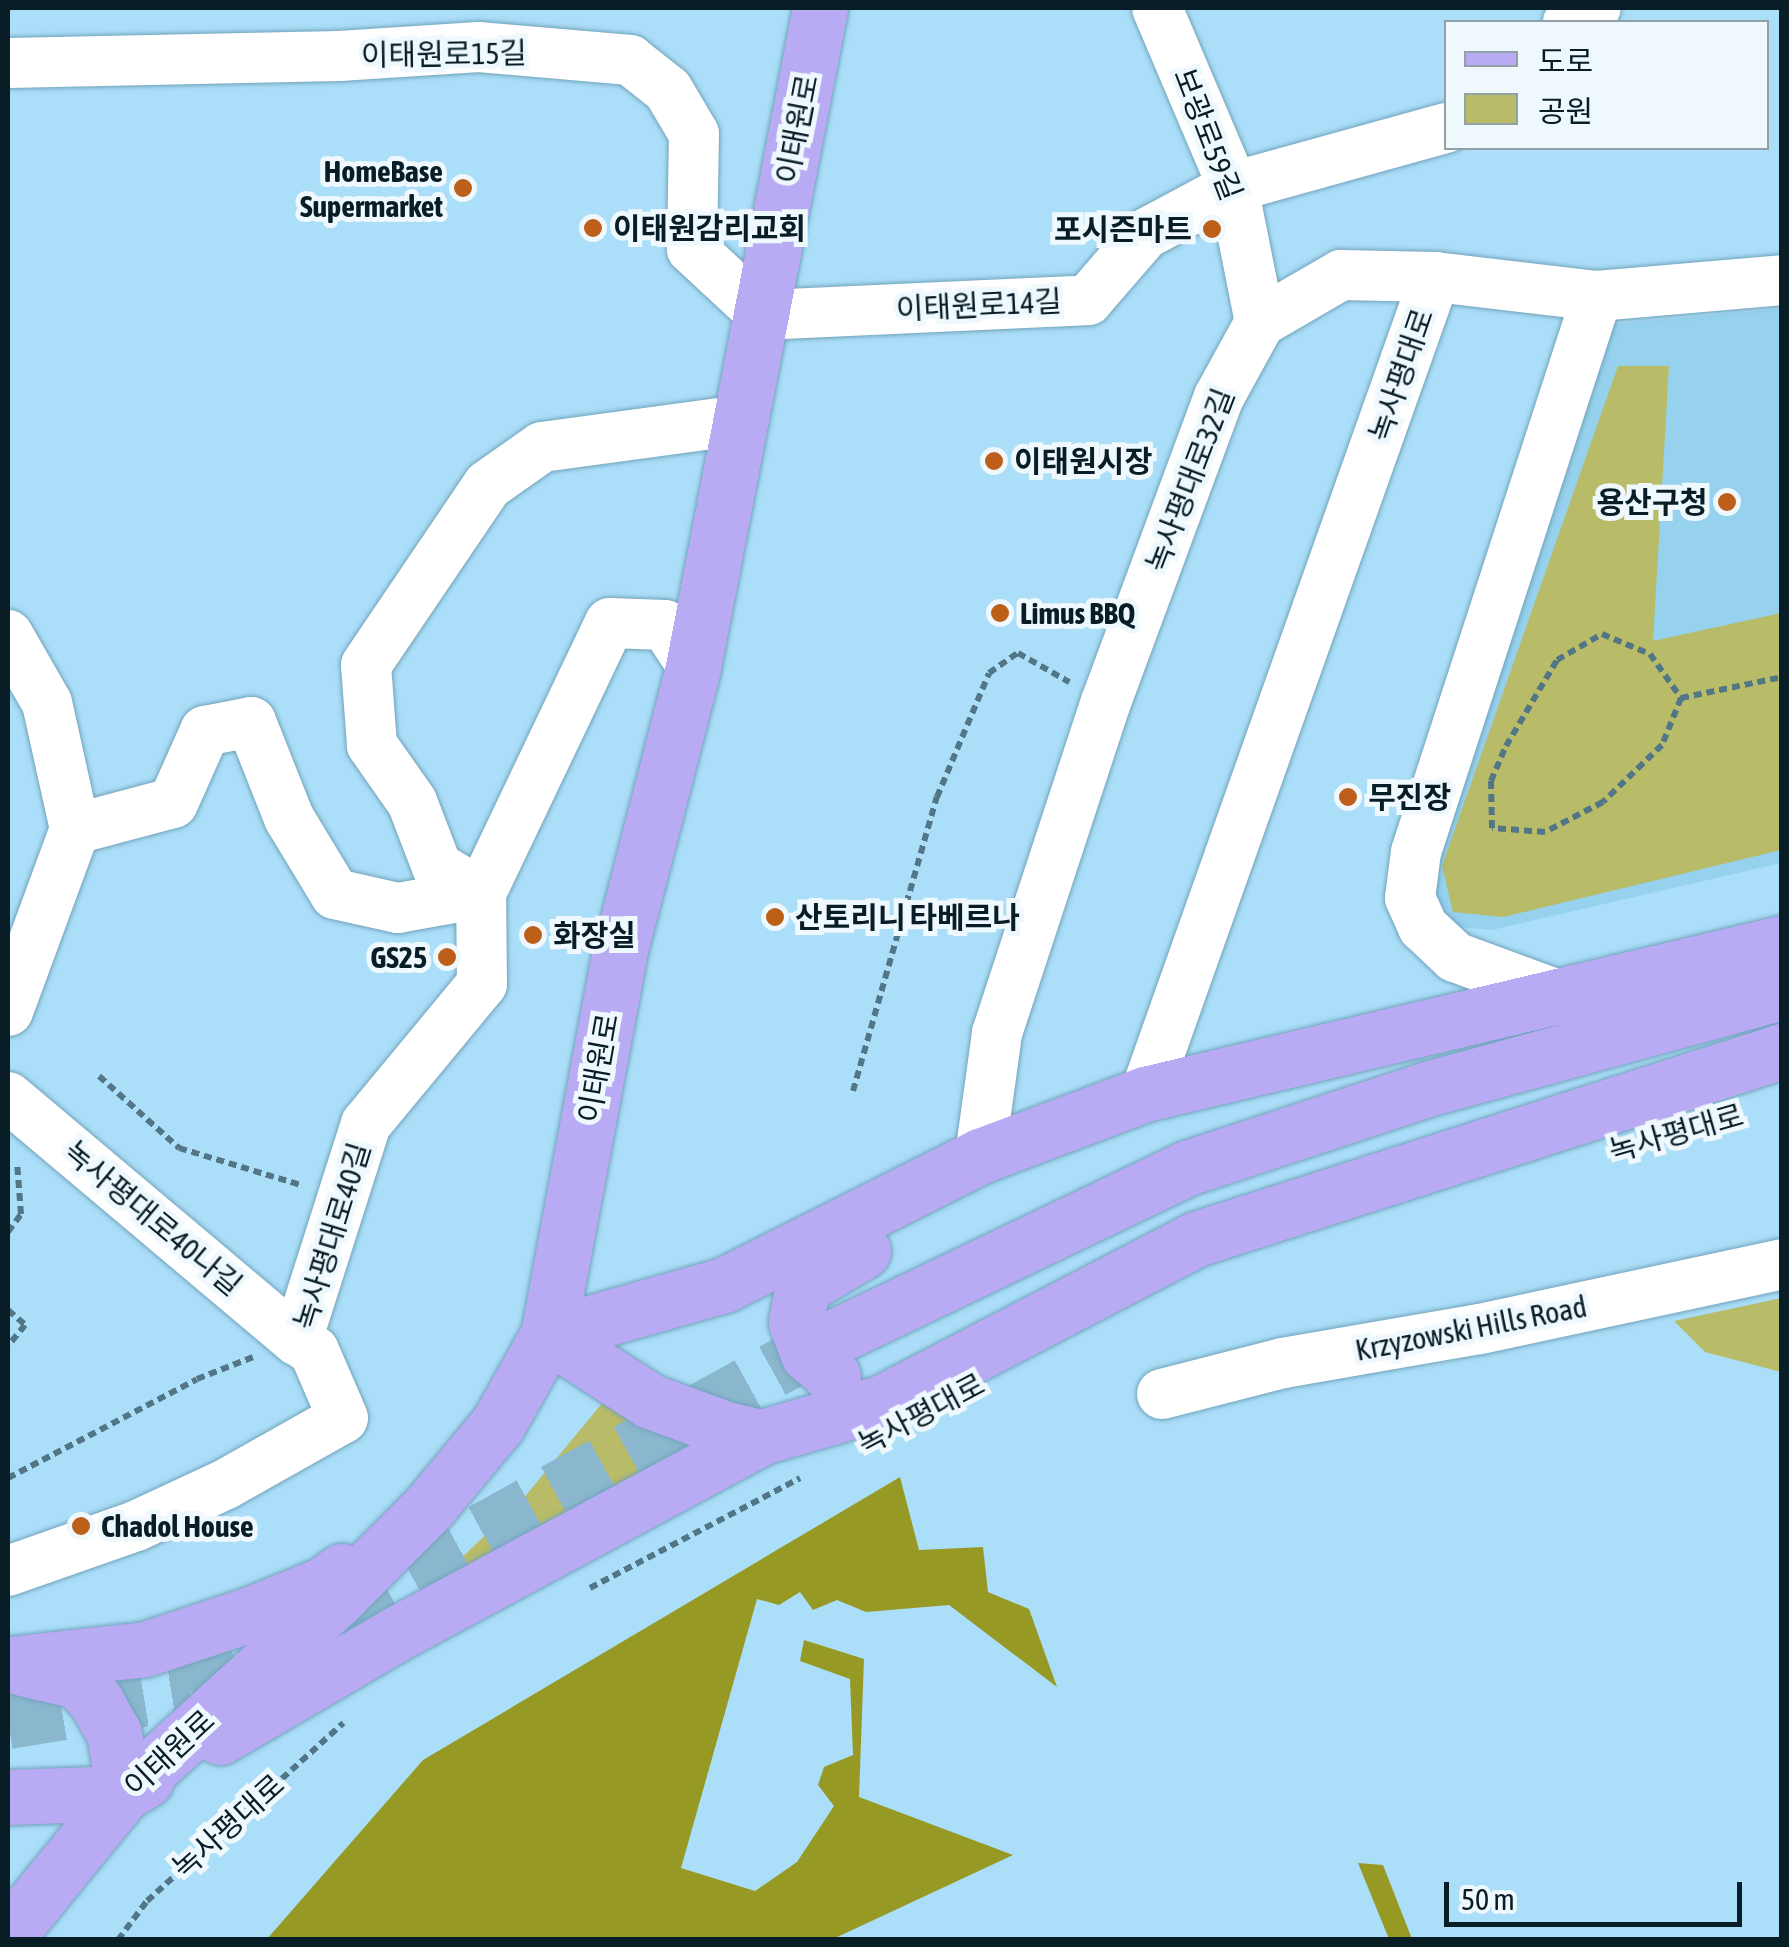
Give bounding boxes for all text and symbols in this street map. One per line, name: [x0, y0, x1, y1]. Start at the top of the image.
legend: [1444, 20, 1769, 150]
street label: 이태원로15길: [361, 35, 527, 73]
text: 도로: [1538, 44, 1593, 78]
street label: 보광로59길: [1166, 63, 1250, 205]
street label: 이태원로: [769, 71, 825, 187]
text: 공원: [1538, 94, 1593, 128]
place label: HomeBase Supermarket: [300, 153, 443, 224]
marker: HomeBase Supermarket: [452, 177, 474, 199]
place label: 이태원감리교회: [613, 210, 806, 246]
place label: 포시즌마트: [1054, 211, 1192, 247]
marker: 이태원감리교회: [582, 217, 604, 239]
marker: 포시즌마트: [1201, 218, 1223, 240]
street label: 이태원로14길: [895, 283, 1063, 327]
street label: 녹사평대로: [1362, 304, 1440, 446]
street label: 녹사평대로32길: [1138, 383, 1242, 577]
place label: 이태원시장: [1014, 443, 1152, 479]
marker: 이태원시장: [983, 450, 1005, 472]
place label: 용산구청: [1597, 484, 1707, 520]
marker: 용산구청: [1716, 491, 1738, 513]
place label: Limus BBQ: [1020, 595, 1135, 631]
marker: Limus BBQ: [989, 602, 1011, 624]
place label: 무진장: [1368, 779, 1451, 815]
marker: 무진장: [1337, 786, 1359, 808]
place label: 산토리니 타베르나: [795, 899, 1020, 935]
marker: 산토리니 타베르나: [764, 906, 786, 928]
place label: 화장실: [553, 917, 636, 953]
marker: 화장실: [522, 924, 544, 946]
place label: GS25: [370, 939, 427, 975]
marker: GS25: [436, 946, 458, 968]
street label: 이태원로: [571, 1011, 625, 1125]
street label: 녹사평대로: [1605, 1097, 1747, 1169]
street label: 녹사평대로40나길: [57, 1133, 249, 1303]
street label: 녹사평대로40길: [286, 1138, 378, 1334]
street label: Krzyzowski Hills Road: [1352, 1288, 1590, 1368]
street label: 녹사평대로: [852, 1366, 990, 1462]
place label: Chadol House: [101, 1508, 254, 1544]
marker: Chadol House: [70, 1515, 92, 1537]
street label: 이태원로: [116, 1702, 222, 1804]
street label: 녹사평대로: [165, 1766, 291, 1886]
scale bar: [1449, 1862, 1746, 1924]
text: 50 m: [1461, 1882, 1515, 1916]

